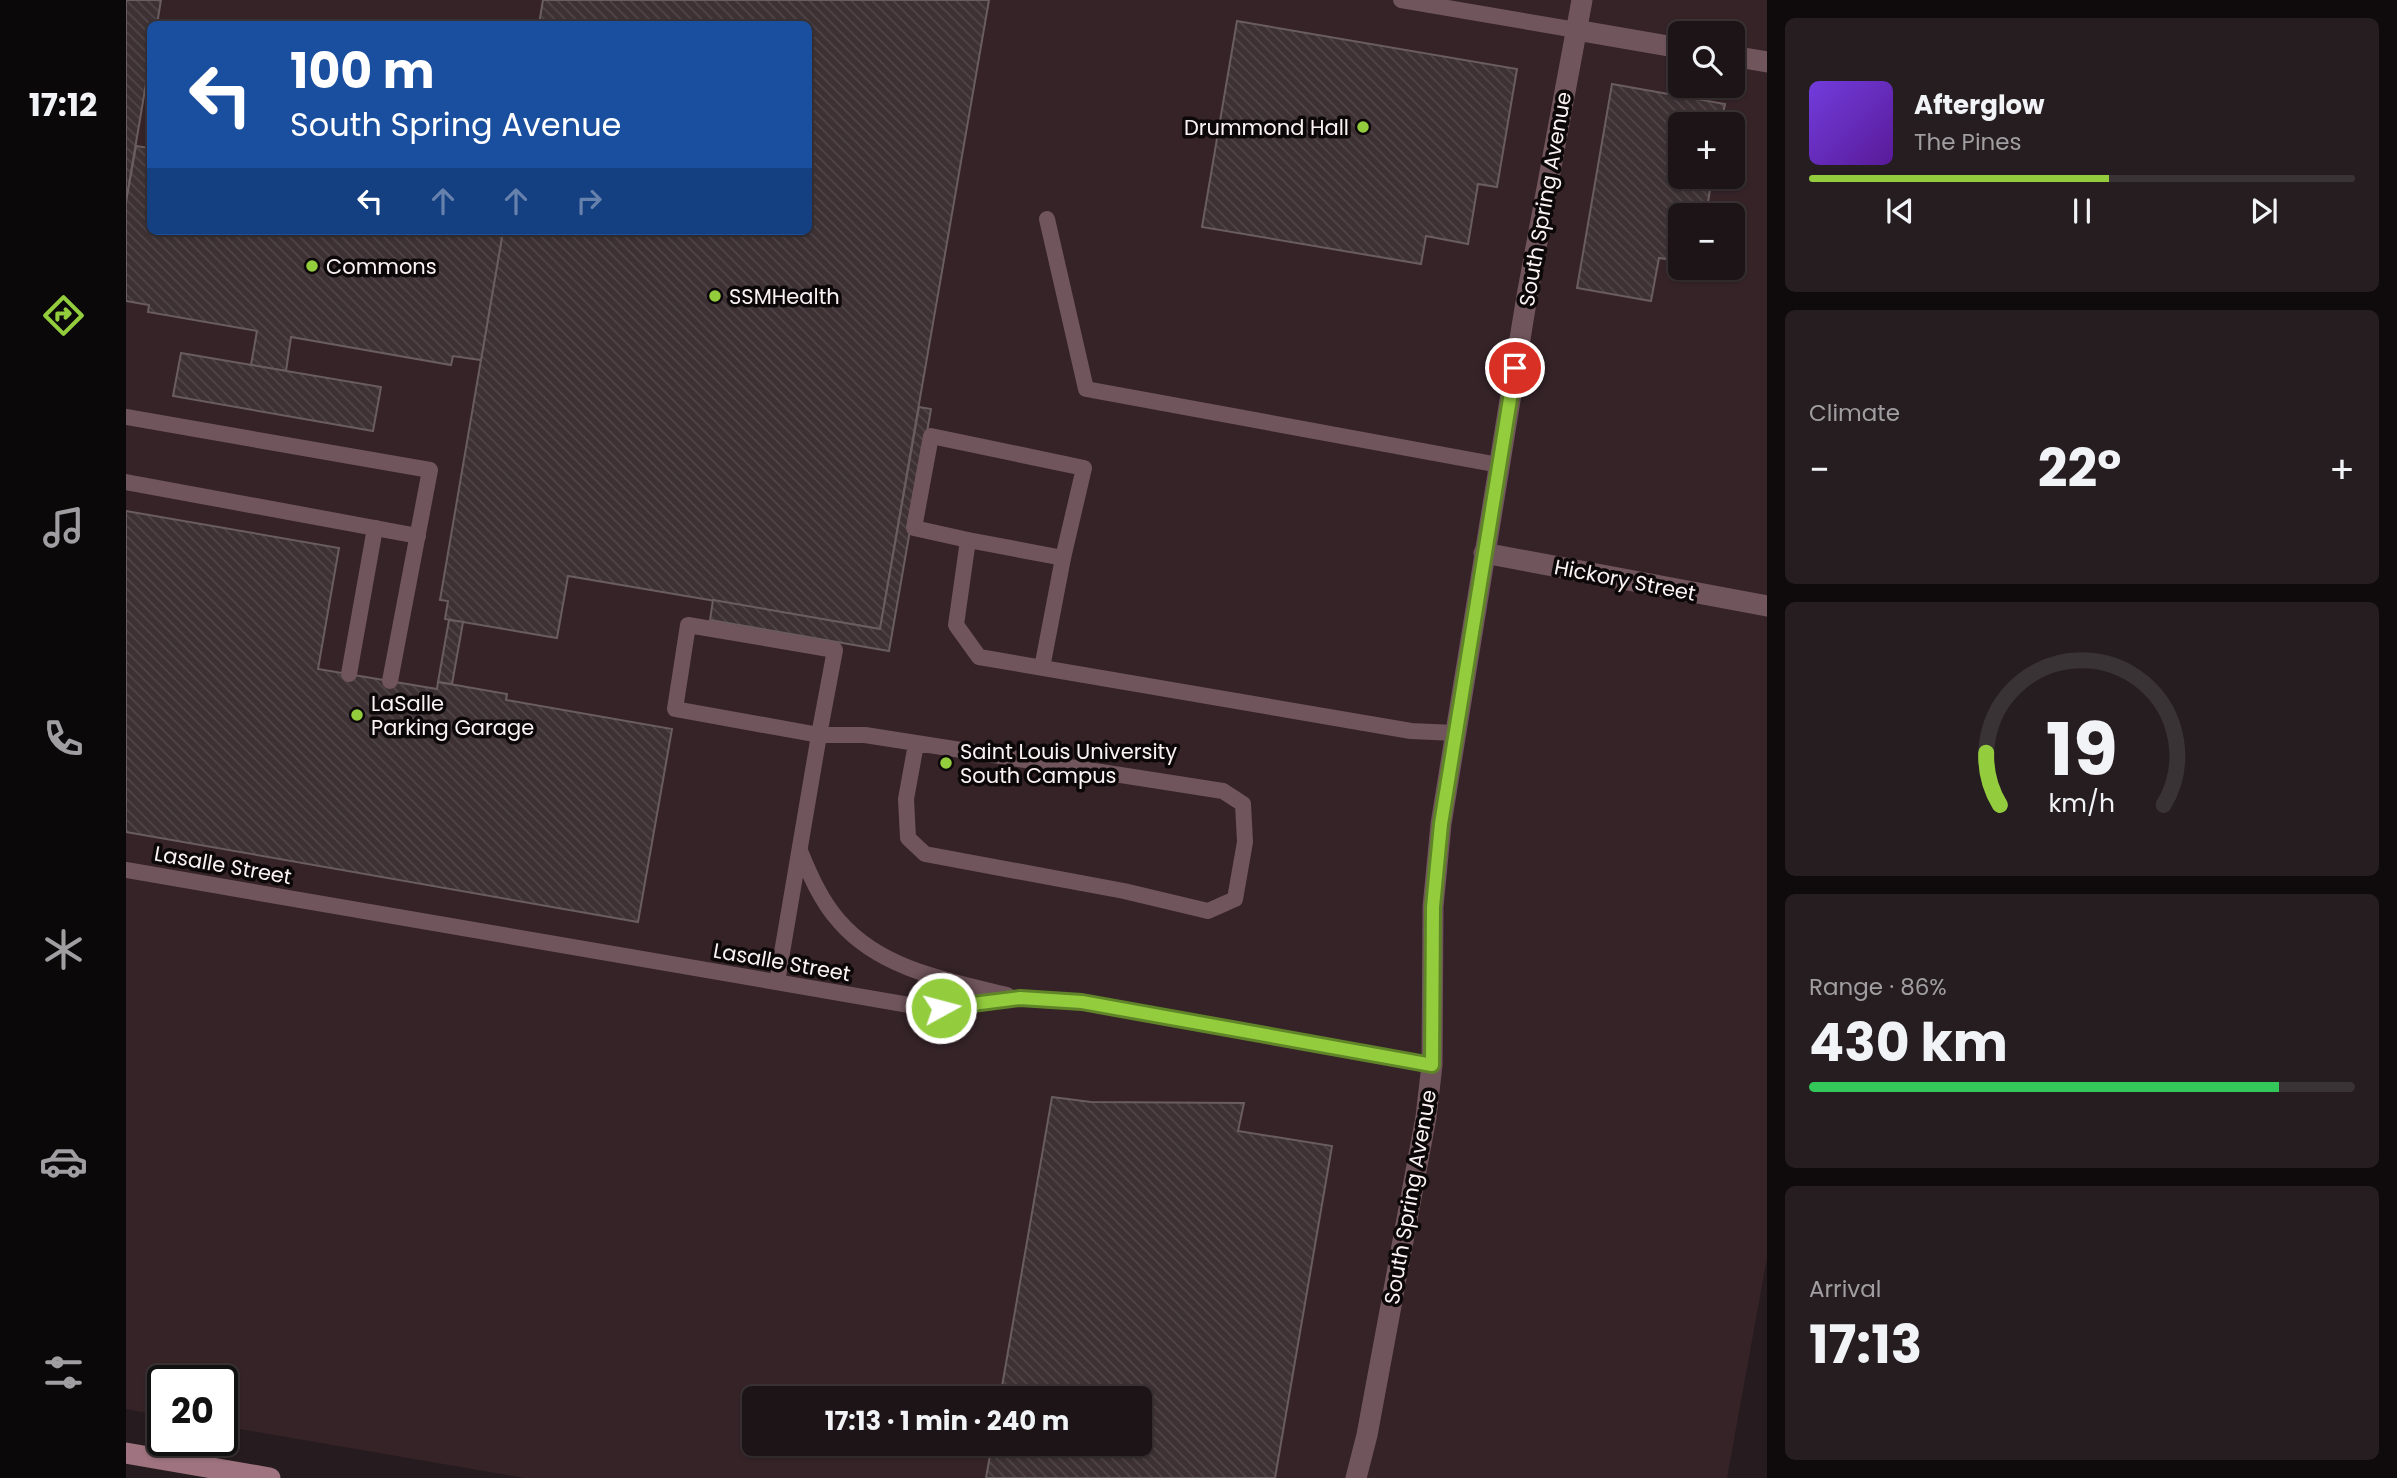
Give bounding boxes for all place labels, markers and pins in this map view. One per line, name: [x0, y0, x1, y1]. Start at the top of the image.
place label: Drummond Hall: [1184, 113, 1349, 142]
marker: Drummond Hall: [1355, 119, 1371, 135]
place label: Commons: [326, 252, 437, 281]
marker: Commons: [304, 258, 320, 274]
place label: SSMHealth: [729, 282, 840, 311]
marker: SSMHealth: [707, 288, 723, 304]
pin: [1485, 338, 1545, 398]
place label: LaSalle Parking Garage: [371, 689, 534, 742]
marker: LaSalle Parking Garage: [349, 707, 365, 723]
place label: Saint Louis University South Campus: [960, 737, 1177, 790]
marker: Saint Louis University South Campus: [938, 755, 954, 771]

